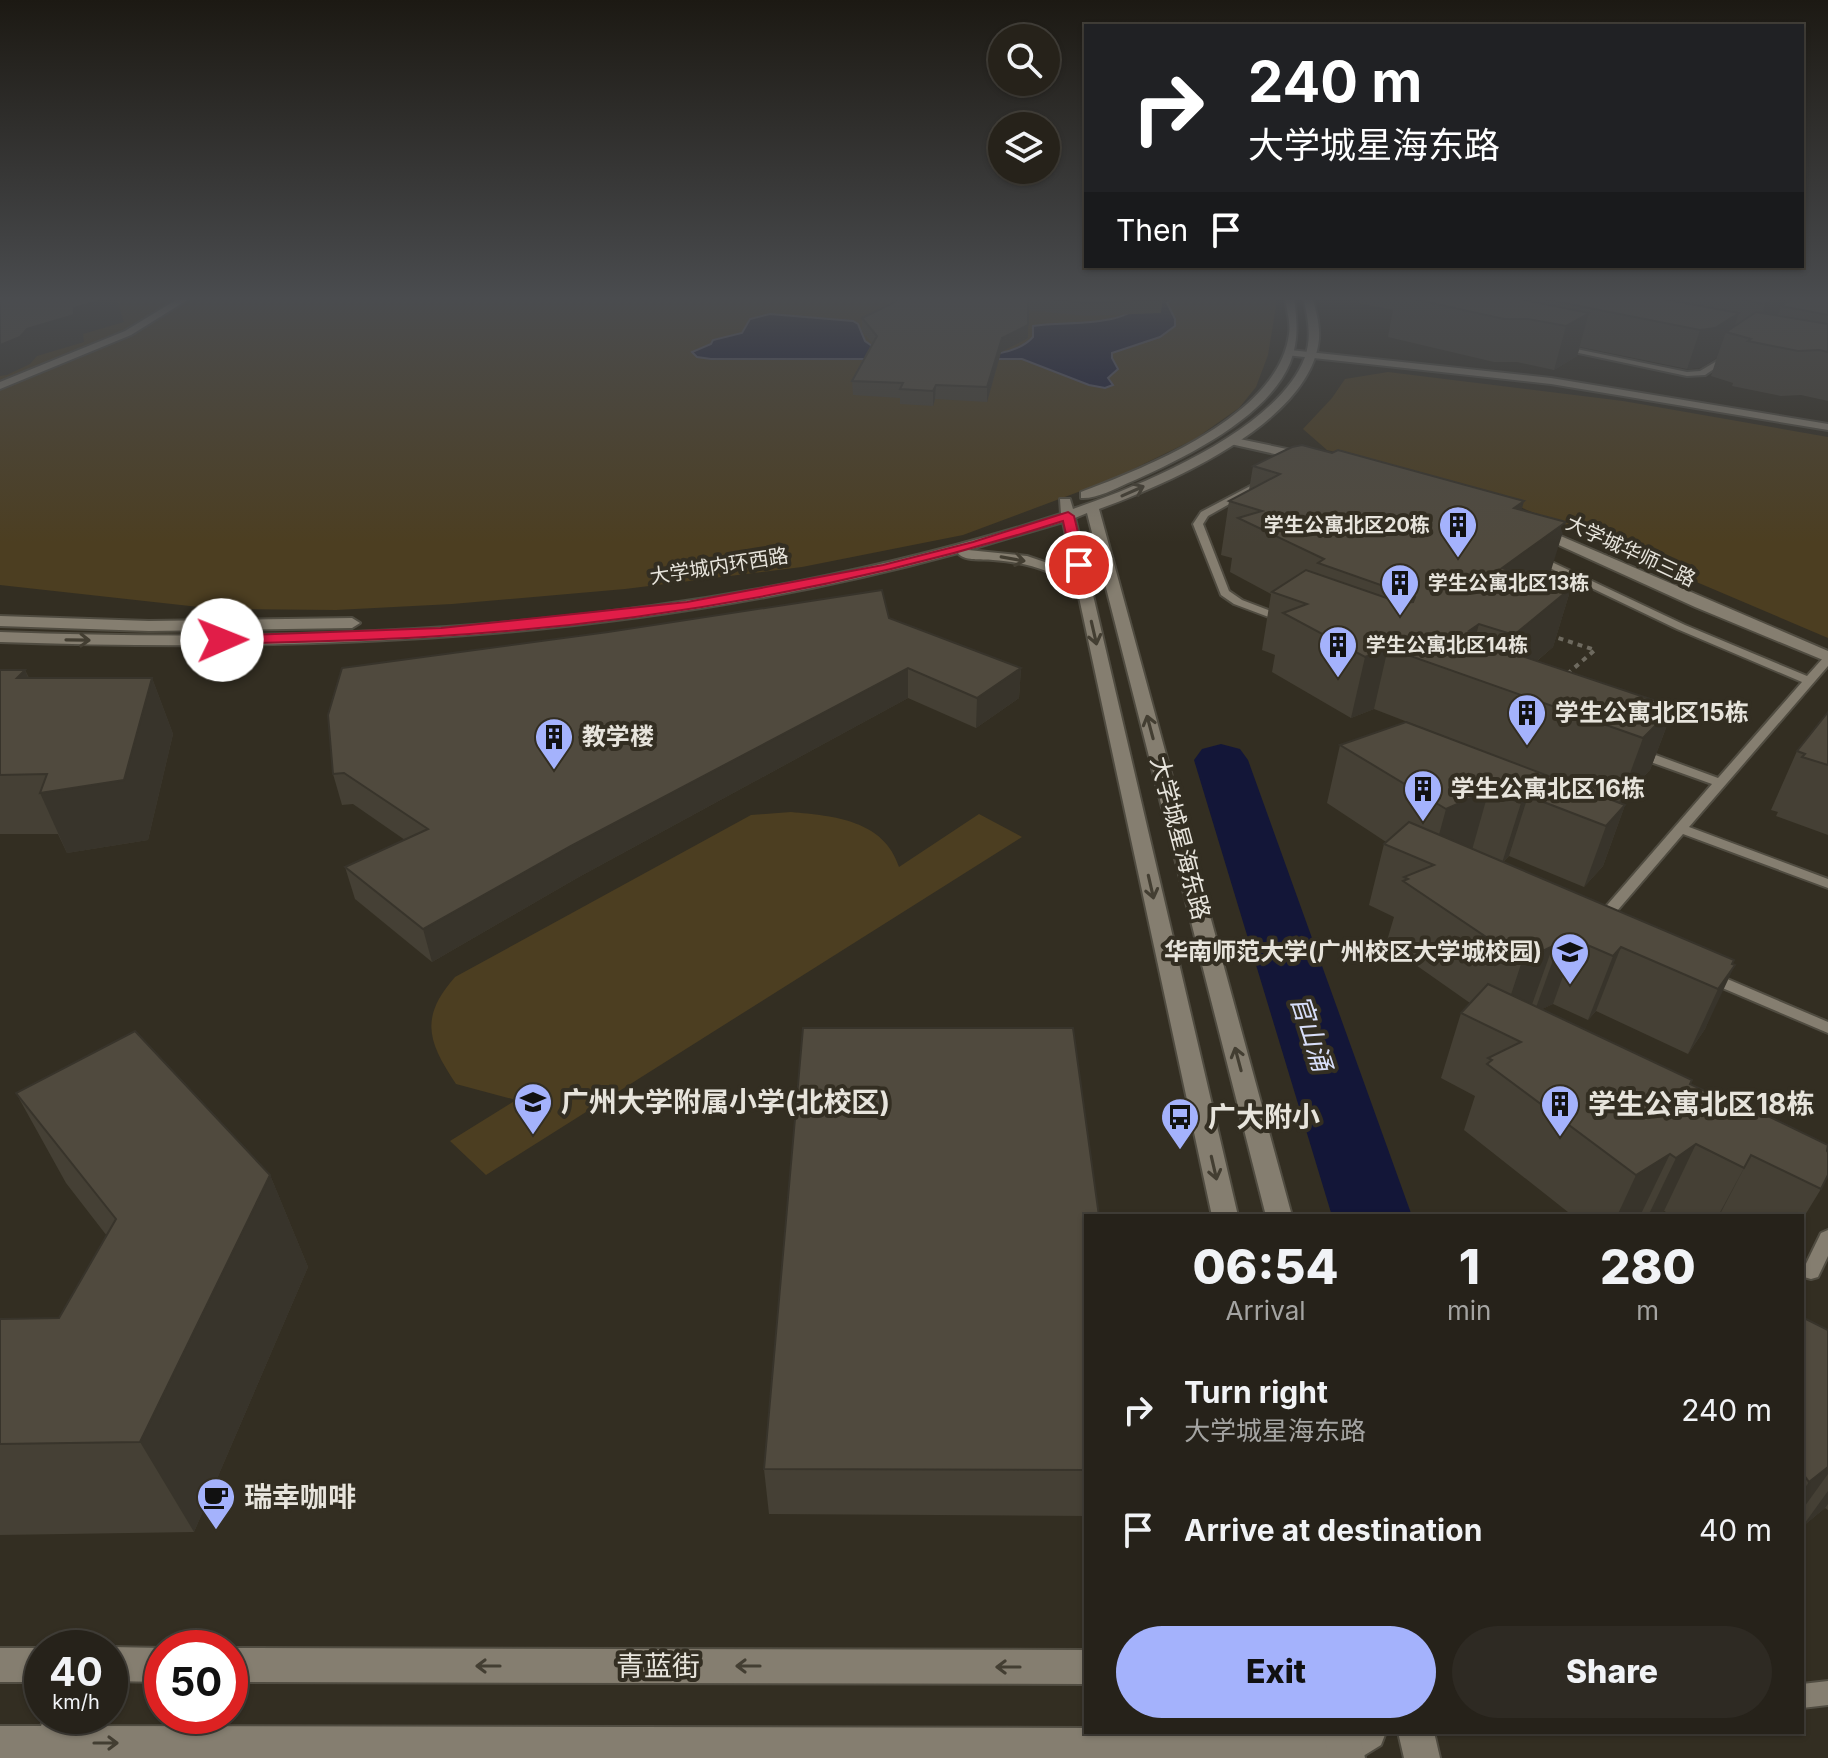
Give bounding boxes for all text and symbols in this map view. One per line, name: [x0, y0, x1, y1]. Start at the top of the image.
map controls: [988, 24, 1060, 184]
button: search: [988, 24, 1060, 96]
text: 240 m: [1248, 48, 1422, 116]
icon: right: [1116, 56, 1220, 160]
button: layers: [988, 112, 1060, 184]
text: 大学城星海东路: [1248, 123, 1500, 167]
icon: arrive: [1204, 208, 1248, 252]
text: Then: [1116, 212, 1188, 248]
one-way arrow: [1120, 483, 1144, 498]
building icon: 学生公寓北区20栋: [1437, 504, 1479, 559]
street label: 大学城华师三路: [1562, 511, 1700, 591]
place label: 学生公寓北区20栋: [1264, 513, 1430, 537]
pin: [1045, 531, 1113, 599]
street label: 大学城内环西路: [648, 543, 790, 589]
icon: arrive: [1057, 543, 1101, 587]
one-way arrow: [999, 553, 1025, 568]
building icon: 学生公寓北区13栋: [1379, 562, 1421, 617]
place label: 学生公寓北区13栋: [1428, 571, 1590, 595]
position arrow: [180, 598, 264, 682]
one-way arrow: [1087, 620, 1102, 645]
building icon: 学生公寓北区14栋: [1317, 624, 1359, 679]
one-way arrow: [64, 632, 91, 647]
place label: 学生公寓北区14栋: [1366, 633, 1528, 657]
building icon: 学生公寓北区15栋: [1506, 692, 1548, 747]
place label: 学生公寓北区15栋: [1555, 698, 1749, 727]
one-way arrow: [1142, 714, 1157, 740]
building icon: 教学楼: [533, 716, 575, 771]
place label: 教学楼: [582, 722, 654, 751]
street label: 大学城星海东路: [1145, 753, 1216, 923]
building icon: 学生公寓北区16栋: [1402, 768, 1444, 823]
place label: 学生公寓北区16栋: [1451, 774, 1645, 803]
one-way arrow: [1144, 873, 1159, 899]
school or university icon: 华南师范大学(广州校区大学城校园): [1549, 931, 1591, 986]
place label: 华南师范大学(广州校区大学城校园): [1164, 937, 1542, 966]
water label: 官山涌: [1285, 991, 1339, 1078]
one-way arrow: [1230, 1047, 1245, 1073]
school or university icon: 广州大学附属小学(北校区): [512, 1081, 554, 1136]
building icon: 学生公寓北区18栋: [1539, 1083, 1581, 1138]
place label: 广州大学附属小学(北校区): [561, 1085, 890, 1119]
place label: 学生公寓北区18栋: [1588, 1087, 1814, 1121]
bus stop icon: 广大附小: [1159, 1096, 1201, 1151]
place label: 广大附小: [1208, 1100, 1320, 1134]
one-way arrow: [1208, 1154, 1223, 1180]
text: 06:54: [1192, 1237, 1339, 1296]
text: 1: [1459, 1237, 1480, 1296]
text: 280: [1600, 1237, 1696, 1296]
text: Arrival: [1226, 1295, 1306, 1326]
text: min: [1447, 1295, 1491, 1326]
text: m: [1636, 1295, 1659, 1326]
text: Turn right: [1184, 1374, 1328, 1410]
icon: right: [1116, 1388, 1160, 1432]
text: 240 m: [1681, 1392, 1772, 1428]
text: 大学城星海东路: [1184, 1415, 1366, 1446]
cafe icon: 瑞幸咖啡: [195, 1476, 237, 1531]
place label: 瑞幸咖啡: [244, 1480, 356, 1514]
icon: arrive: [1116, 1508, 1160, 1552]
text: Arrive at destination: [1184, 1512, 1482, 1548]
text: 40 m: [1699, 1512, 1772, 1548]
button: Exit: [1116, 1626, 1436, 1718]
button: Share: [1452, 1626, 1772, 1718]
speed limit sign: 50: [144, 1630, 248, 1734]
text: 40: [49, 1647, 103, 1696]
street label: 青蓝街: [616, 1649, 700, 1683]
one-way arrow: [475, 1658, 502, 1673]
one-way arrow: [735, 1658, 762, 1674]
one-way arrow: [995, 1659, 1022, 1675]
text: km/h: [52, 1690, 100, 1714]
one-way arrow: [92, 1735, 119, 1751]

